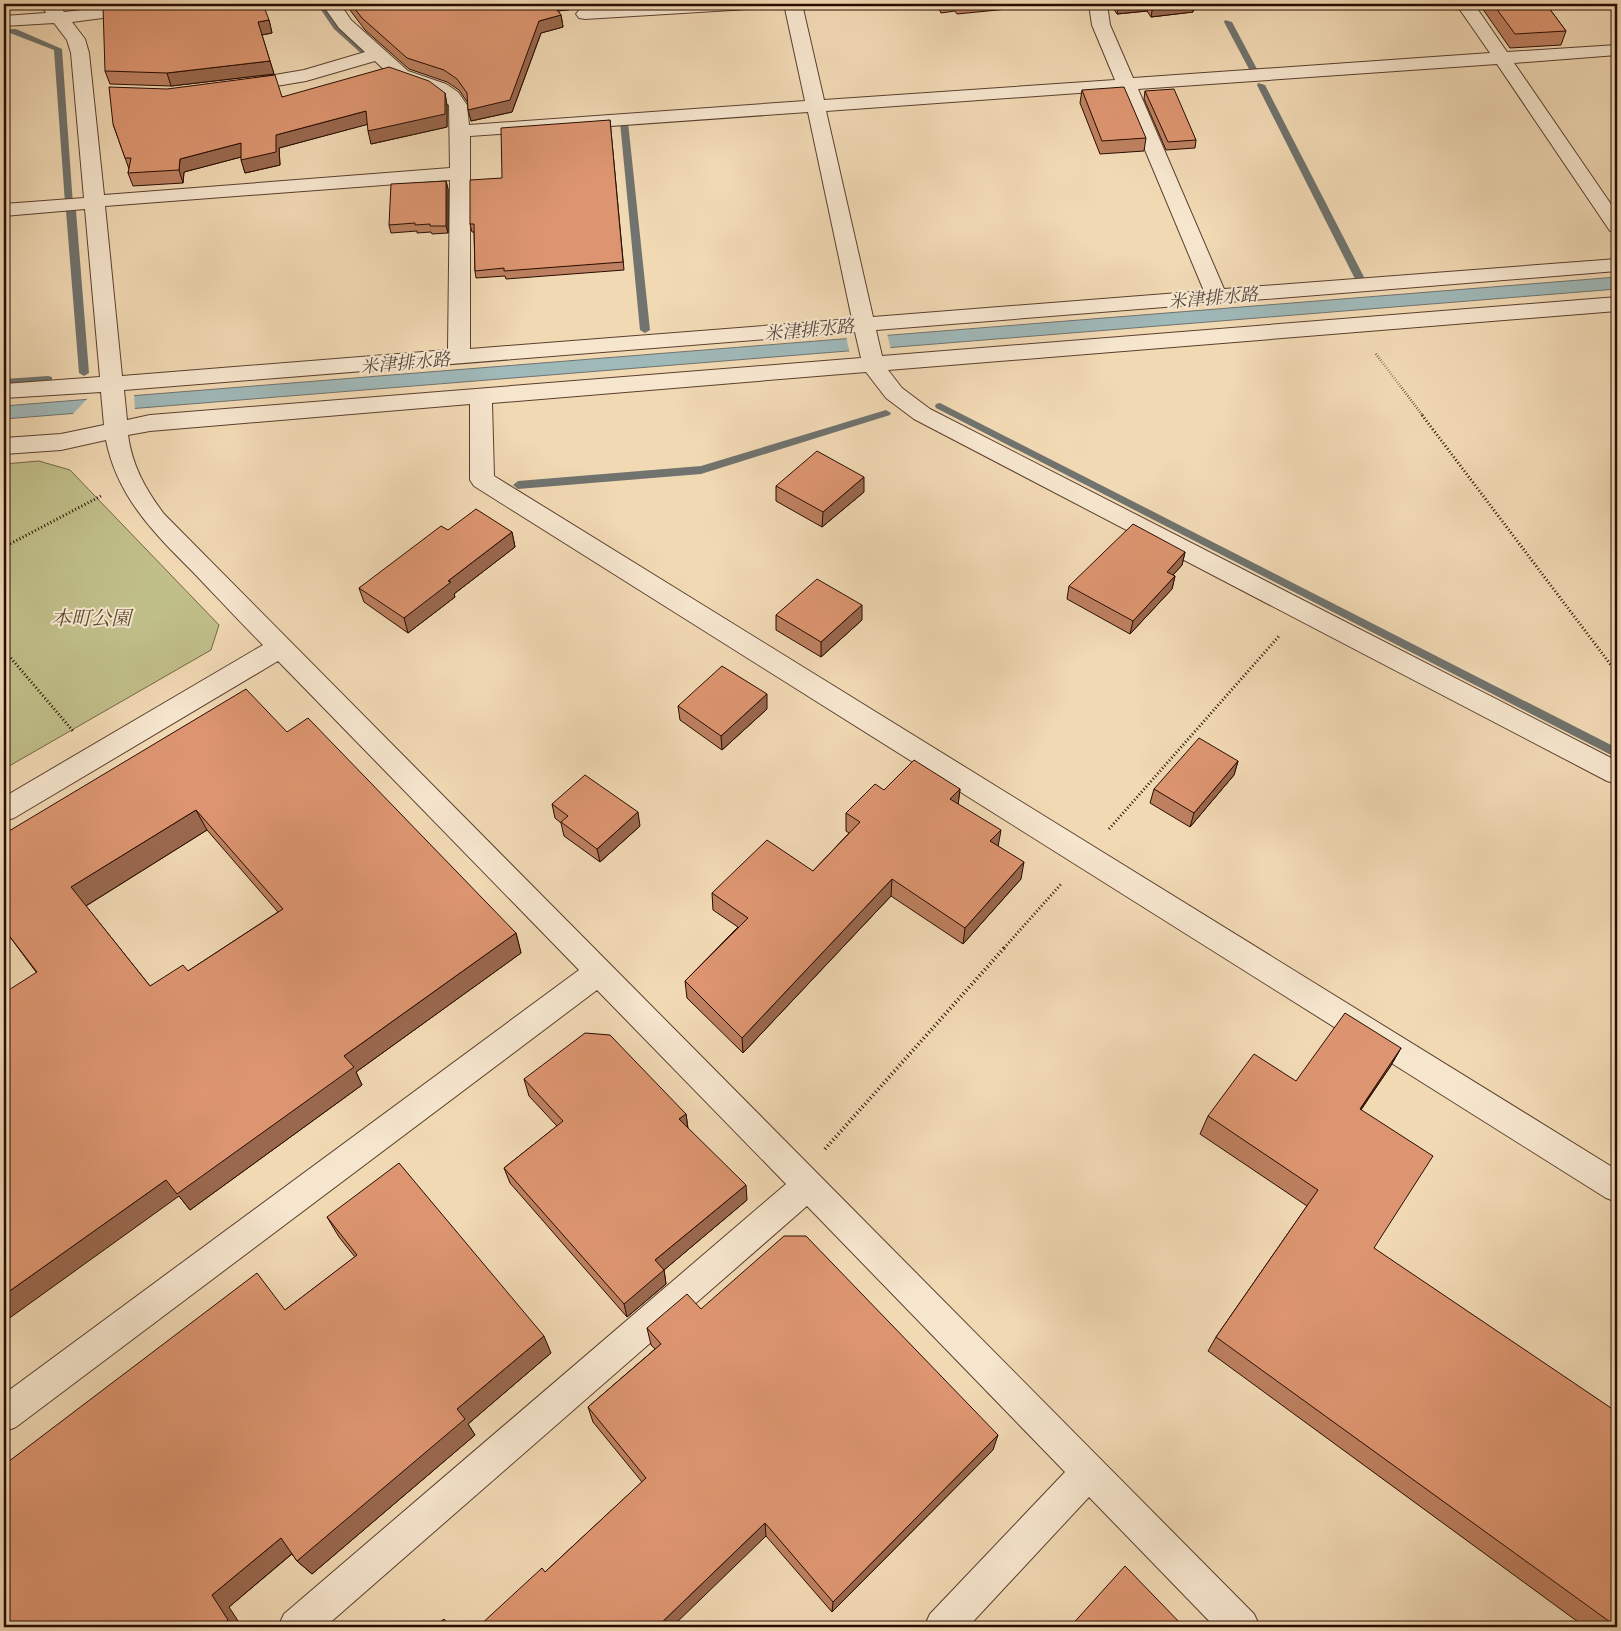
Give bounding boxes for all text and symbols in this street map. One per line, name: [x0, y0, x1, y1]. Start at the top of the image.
water label: 米津排水路: [1167, 284, 1261, 312]
water label: 米津排水路: [763, 316, 857, 344]
water label: 米津排水路: [359, 349, 453, 377]
park label: 本町公園: [51, 608, 134, 630]

